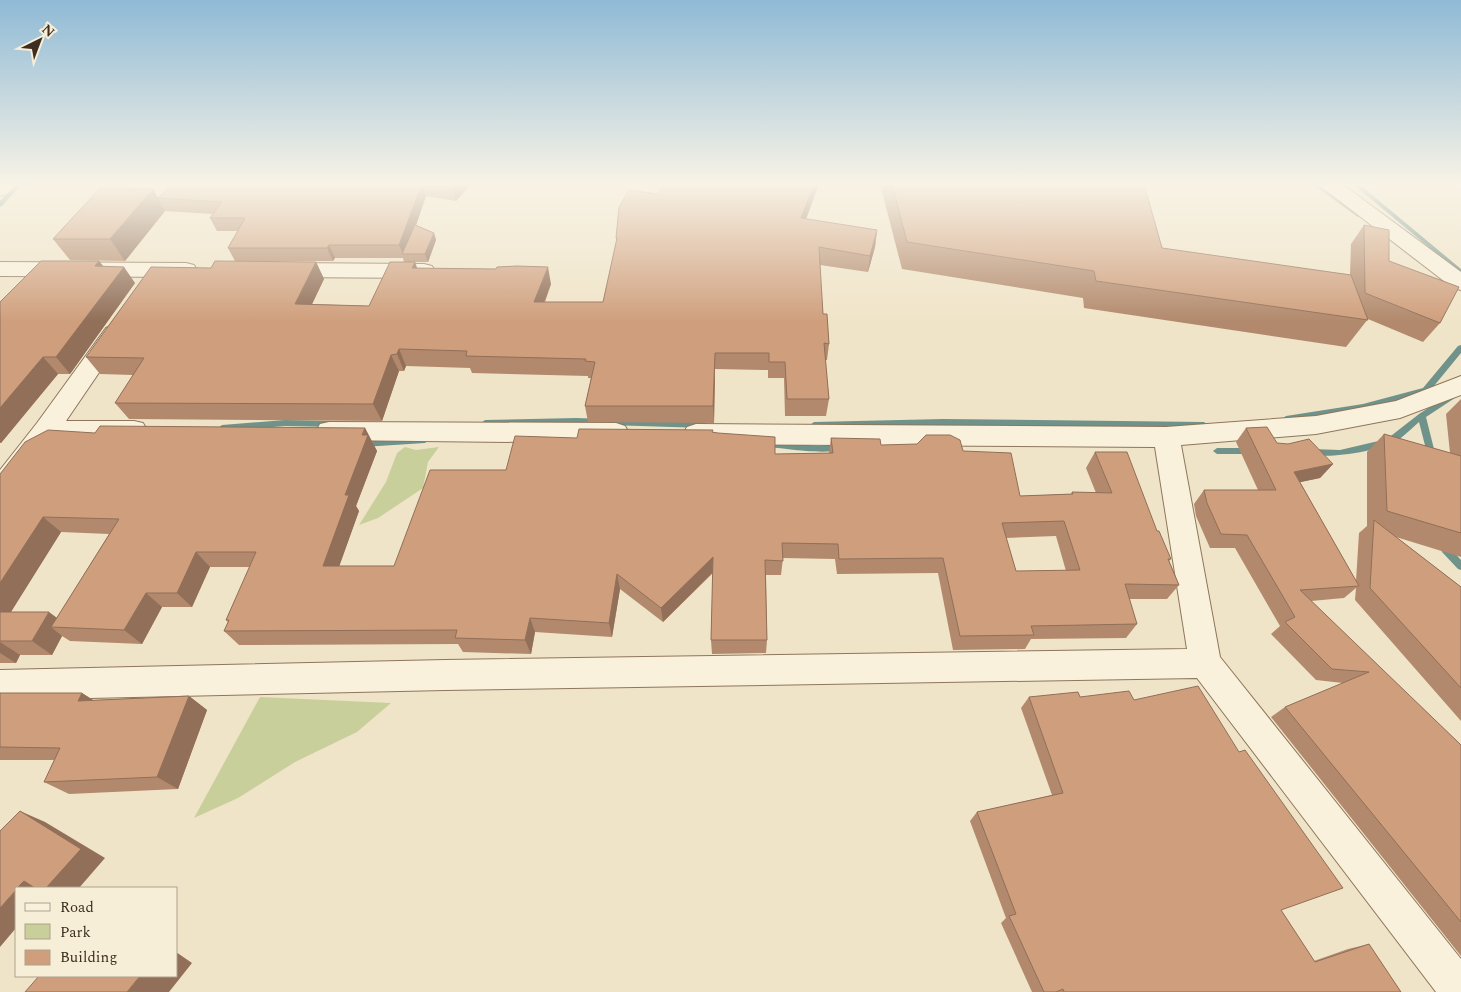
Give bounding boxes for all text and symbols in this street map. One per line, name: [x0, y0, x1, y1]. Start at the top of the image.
north arrow: [15, 15, 65, 65]
text: N: [37, 19, 60, 42]
legend: [15, 887, 178, 977]
text: Road: [60, 896, 94, 919]
text: Park: [60, 921, 91, 944]
text: Building: [60, 946, 117, 969]

